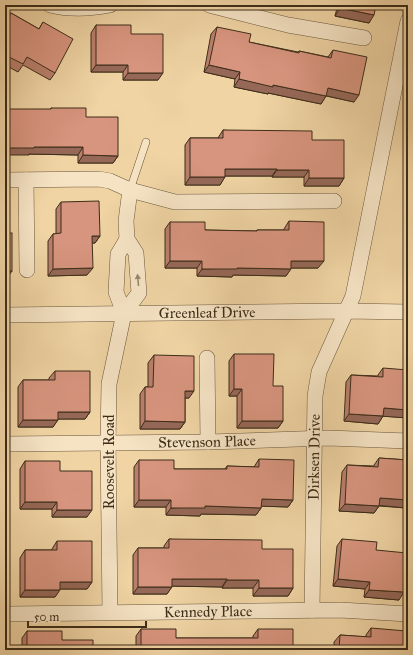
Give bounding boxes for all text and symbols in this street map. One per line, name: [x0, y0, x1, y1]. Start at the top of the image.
one-way arrow: [135, 274, 141, 286]
street label: Greenleaf Drive: [159, 303, 255, 322]
street label: Roosevelt Road: [100, 414, 118, 510]
street label: Dirksen Drive: [305, 414, 324, 500]
street label: Stevenson Place: [158, 431, 256, 451]
street label: Kennedy Place: [164, 602, 252, 621]
scale bar: [28, 603, 146, 629]
text: 50 m: [34, 610, 59, 624]

